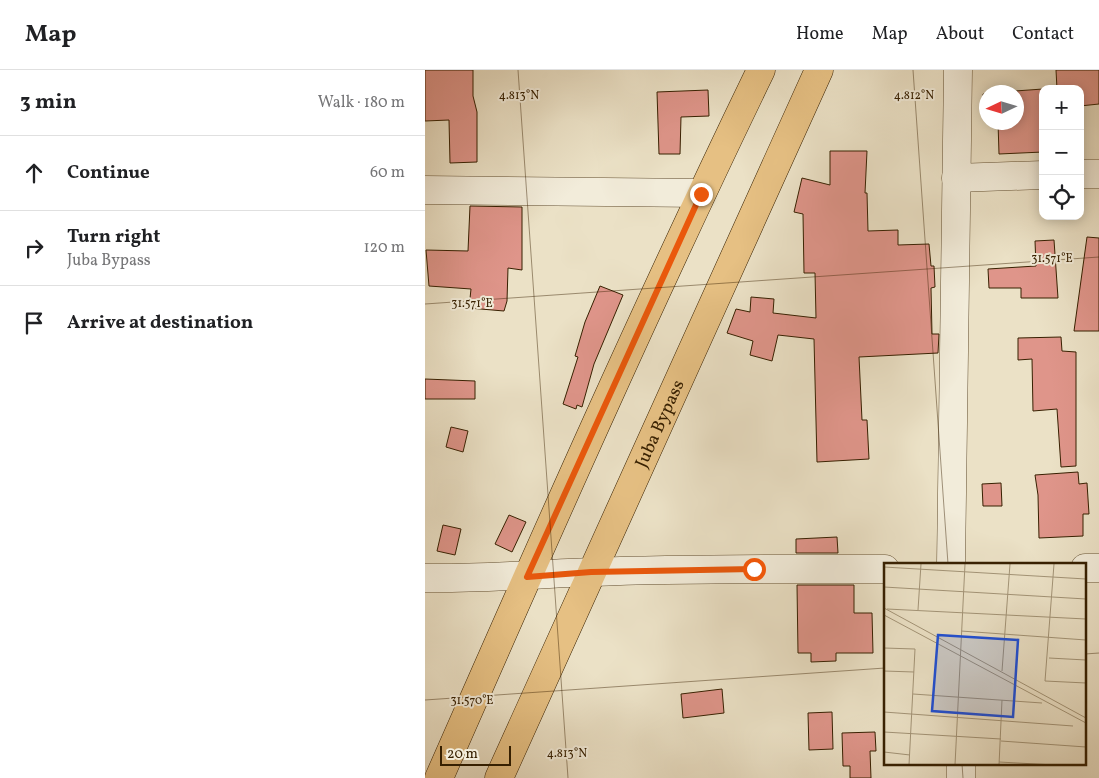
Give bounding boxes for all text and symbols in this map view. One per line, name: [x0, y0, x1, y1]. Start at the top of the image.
text: Map: [25, 18, 76, 52]
text: Home: [796, 22, 844, 47]
text: Map: [872, 22, 908, 47]
text: About: [936, 22, 984, 47]
text: Contact: [1012, 22, 1074, 47]
north arrow: [979, 85, 1024, 130]
map controls: [1039, 85, 1084, 220]
button: +: [1039, 85, 1084, 130]
text: 3 min: [20, 88, 76, 117]
text: 4.813°N: [499, 88, 539, 104]
text: 4.812°N: [894, 88, 934, 104]
text: Walk · 180 m: [318, 92, 405, 114]
button: −: [1039, 130, 1084, 175]
icon: ahead: [20, 159, 48, 187]
text: Continue: [67, 160, 150, 186]
text: 60 m: [370, 162, 405, 184]
button: locate: [1039, 175, 1084, 220]
route end: [690, 183, 713, 206]
text: Turn right: [67, 224, 160, 250]
icon: right: [20, 234, 48, 262]
text: 120 m: [363, 237, 405, 259]
text: Juba Bypass: [67, 250, 151, 272]
text: 31.571°E: [1031, 251, 1073, 267]
text: 31.571°E: [451, 296, 493, 312]
icon: arrive: [20, 309, 48, 337]
text: Arrive at destination: [67, 310, 253, 336]
street label: Juba Bypass: [630, 376, 691, 472]
route start: [743, 558, 766, 581]
inset map: [884, 563, 1087, 766]
text: 31.570°E: [450, 693, 494, 709]
scale bar: [440, 743, 511, 766]
text: 20 m: [447, 745, 478, 764]
text: 4.813°N: [547, 746, 587, 762]

